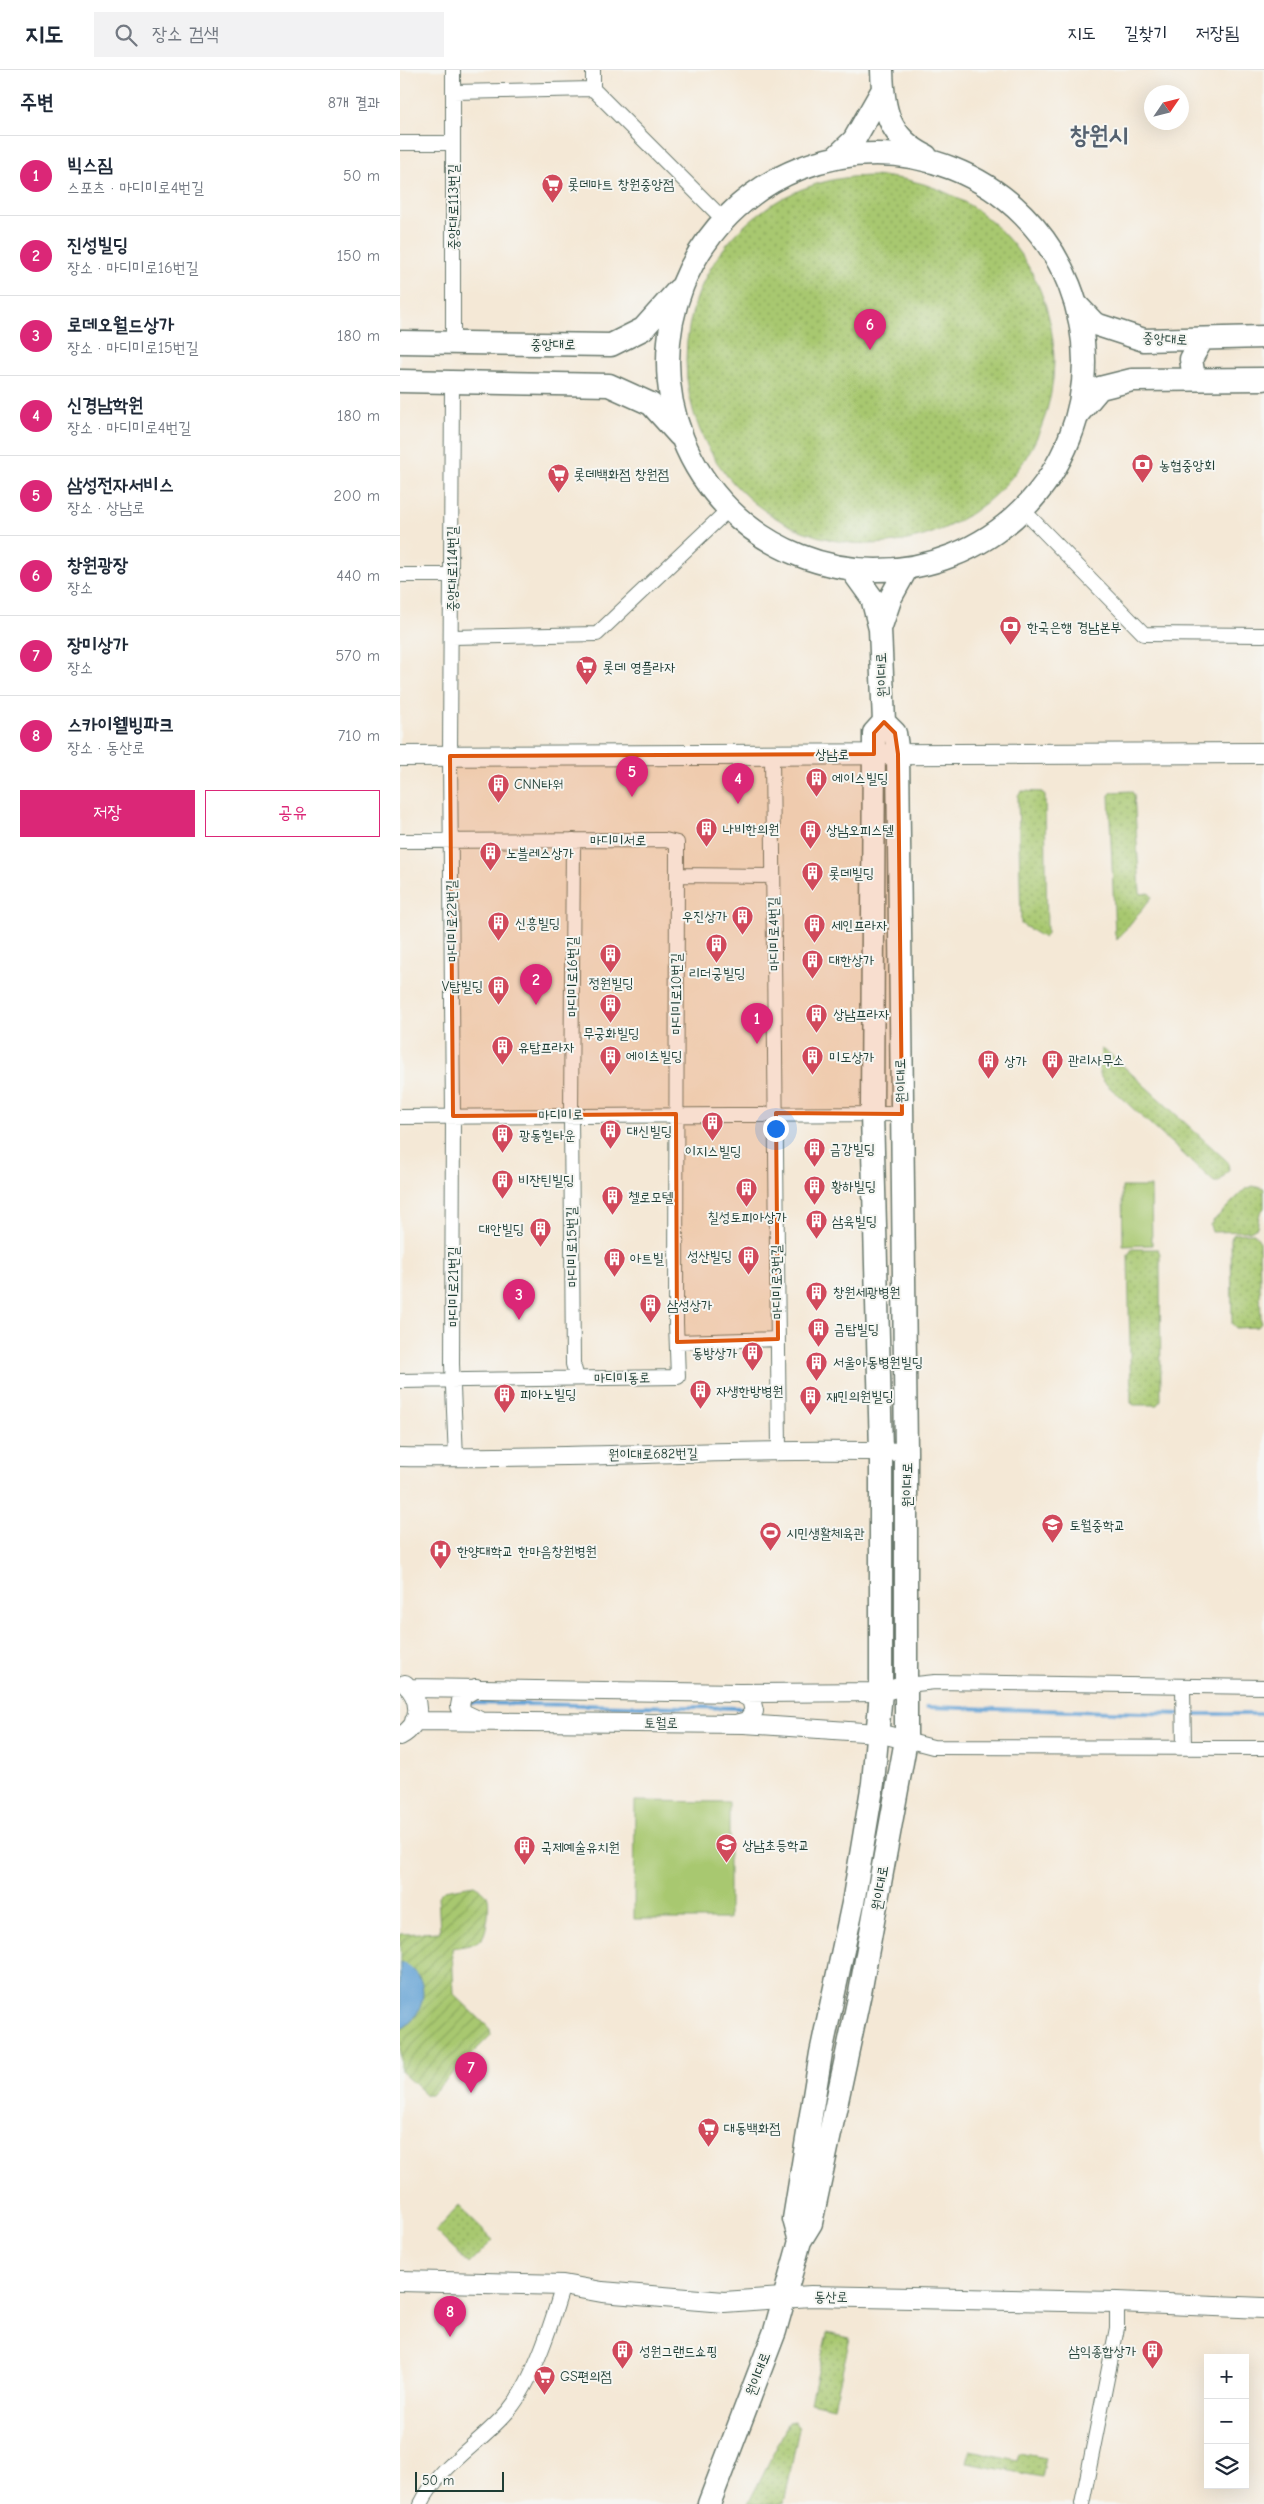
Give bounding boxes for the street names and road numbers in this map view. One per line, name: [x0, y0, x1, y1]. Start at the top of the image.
street label: 중앙대로113번길: [445, 163, 462, 250]
street label: 중앙대로: [1142, 329, 1188, 349]
street label: 중앙대로: [530, 336, 576, 353]
street label: 중앙대로114번길: [444, 526, 461, 612]
street label: 원이대로: [872, 652, 892, 698]
street label: 상남로: [815, 746, 849, 763]
street label: 마디미서로: [590, 832, 646, 849]
street label: 마디미로22번길: [443, 879, 461, 962]
street label: 마디미로4번길: [765, 896, 783, 971]
street label: 마디미로16번길: [564, 936, 581, 1017]
street label: 마디미로10번길: [668, 952, 685, 1035]
street label: 원이대로: [892, 1058, 910, 1104]
street label: 마디미로: [538, 1106, 584, 1124]
street label: 마디미로15번길: [563, 1206, 581, 1288]
street label: 마디미로3번길: [768, 1244, 786, 1319]
street label: 마디미로21번길: [445, 1246, 462, 1327]
street label: 마디미동로: [594, 1369, 650, 1387]
street label: 원이대로682번길: [608, 1445, 699, 1463]
street label: 원이대로: [899, 1462, 916, 1508]
street label: 토월로: [644, 1714, 678, 1732]
street label: 원이대로: [868, 1864, 892, 1912]
street label: 동산로: [814, 2288, 848, 2306]
street label: 원이대로: [742, 2350, 774, 2398]

